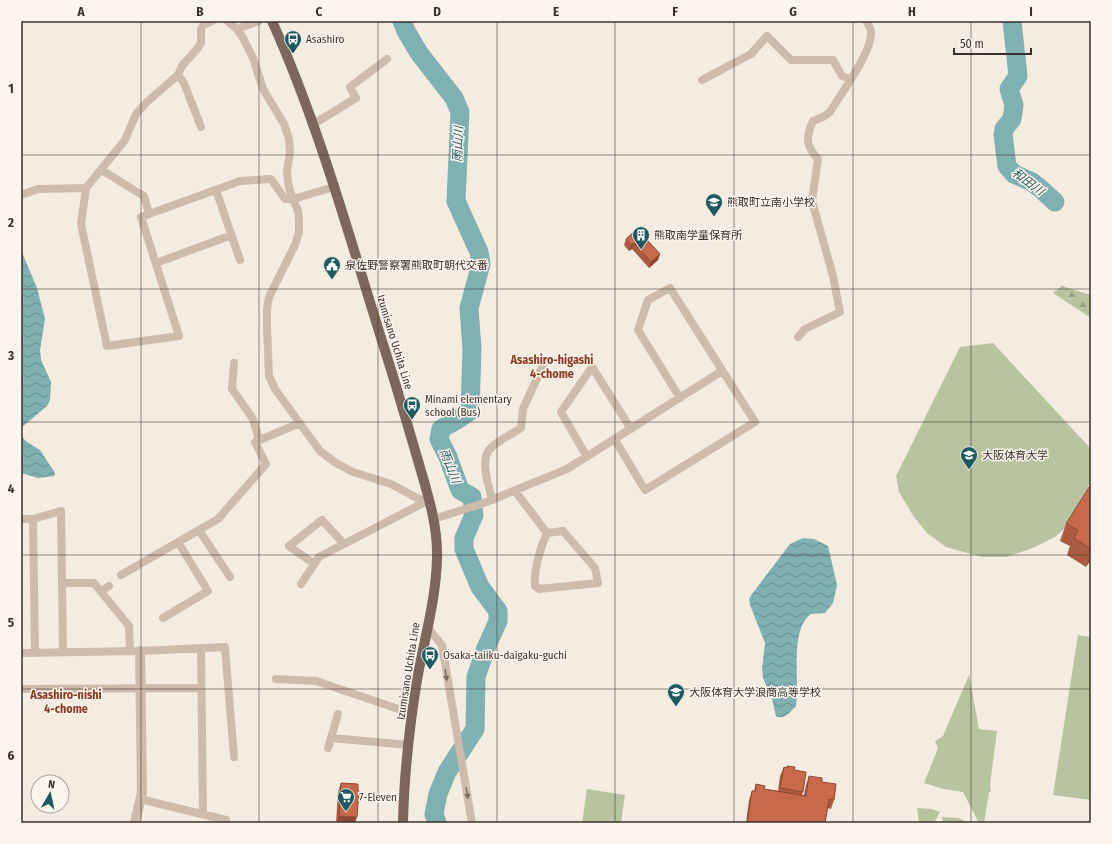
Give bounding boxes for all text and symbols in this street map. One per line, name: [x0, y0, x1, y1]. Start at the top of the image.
text: A: [76, 4, 85, 19]
text: B: [196, 4, 204, 19]
text: C: [316, 4, 323, 19]
text: D: [433, 4, 441, 19]
text: E: [553, 4, 559, 19]
text: F: [672, 4, 678, 19]
text: G: [789, 4, 797, 19]
text: H: [908, 4, 916, 19]
text: I: [1029, 4, 1033, 19]
bus stop icon: Asashiro: [283, 29, 303, 54]
scale bar: [954, 30, 1031, 56]
place label: Asashiro: [306, 33, 345, 46]
text: 50 m: [960, 37, 984, 51]
text: 1: [8, 81, 14, 96]
water label: 雨山川: [450, 124, 466, 162]
water label: 和田川: [1009, 166, 1048, 200]
school or university icon: 熊取町立南小学校: [704, 192, 724, 217]
place label: 熊取町立南小学校: [727, 196, 815, 209]
text: 2: [7, 215, 14, 230]
building icon: 熊取南学童保育所: [631, 225, 651, 250]
place label: 熊取南学童保育所: [654, 229, 743, 242]
public building icon: 泉佐野警察署熊取町朝代交番: [322, 255, 342, 280]
place label: 泉佐野警察署熊取町朝代交番: [345, 259, 488, 272]
street label: Izumisano Uchita Line: [374, 293, 415, 391]
text: 3: [7, 348, 14, 363]
district label: Asashiro-higashi 4-chome: [510, 353, 593, 381]
place label: Minami elementary school (Bus): [425, 393, 512, 419]
bus stop icon: Minami elementary school (Bus): [402, 395, 422, 420]
school or university icon: 大阪体育大学: [959, 445, 979, 470]
water label: 雨山川: [437, 447, 464, 487]
place label: 大阪体育大学: [982, 449, 1048, 462]
text: 4: [8, 481, 15, 496]
text: 5: [8, 615, 14, 630]
street label: Izumisano Uchita Line: [394, 621, 423, 721]
bus stop icon: Osaka-taiiku-daigaku-guchi: [420, 645, 440, 670]
place label: Osaka-taiiku-daigaku-guchi: [443, 649, 567, 662]
one-way arrow: [444, 669, 450, 681]
school or university icon: 大阪体育大学浪商高等学校: [666, 682, 686, 707]
place label: 大阪体育大学浪商高等学校: [689, 686, 821, 699]
district label: Asashiro-nishi 4-chome: [29, 688, 102, 716]
text: 6: [8, 748, 15, 763]
north arrow: [30, 774, 70, 814]
text: N: [47, 778, 56, 792]
supermarket icon: 7-Eleven: [336, 787, 356, 812]
one-way arrow: [464, 787, 470, 799]
place label: 7-Eleven: [359, 791, 397, 804]

